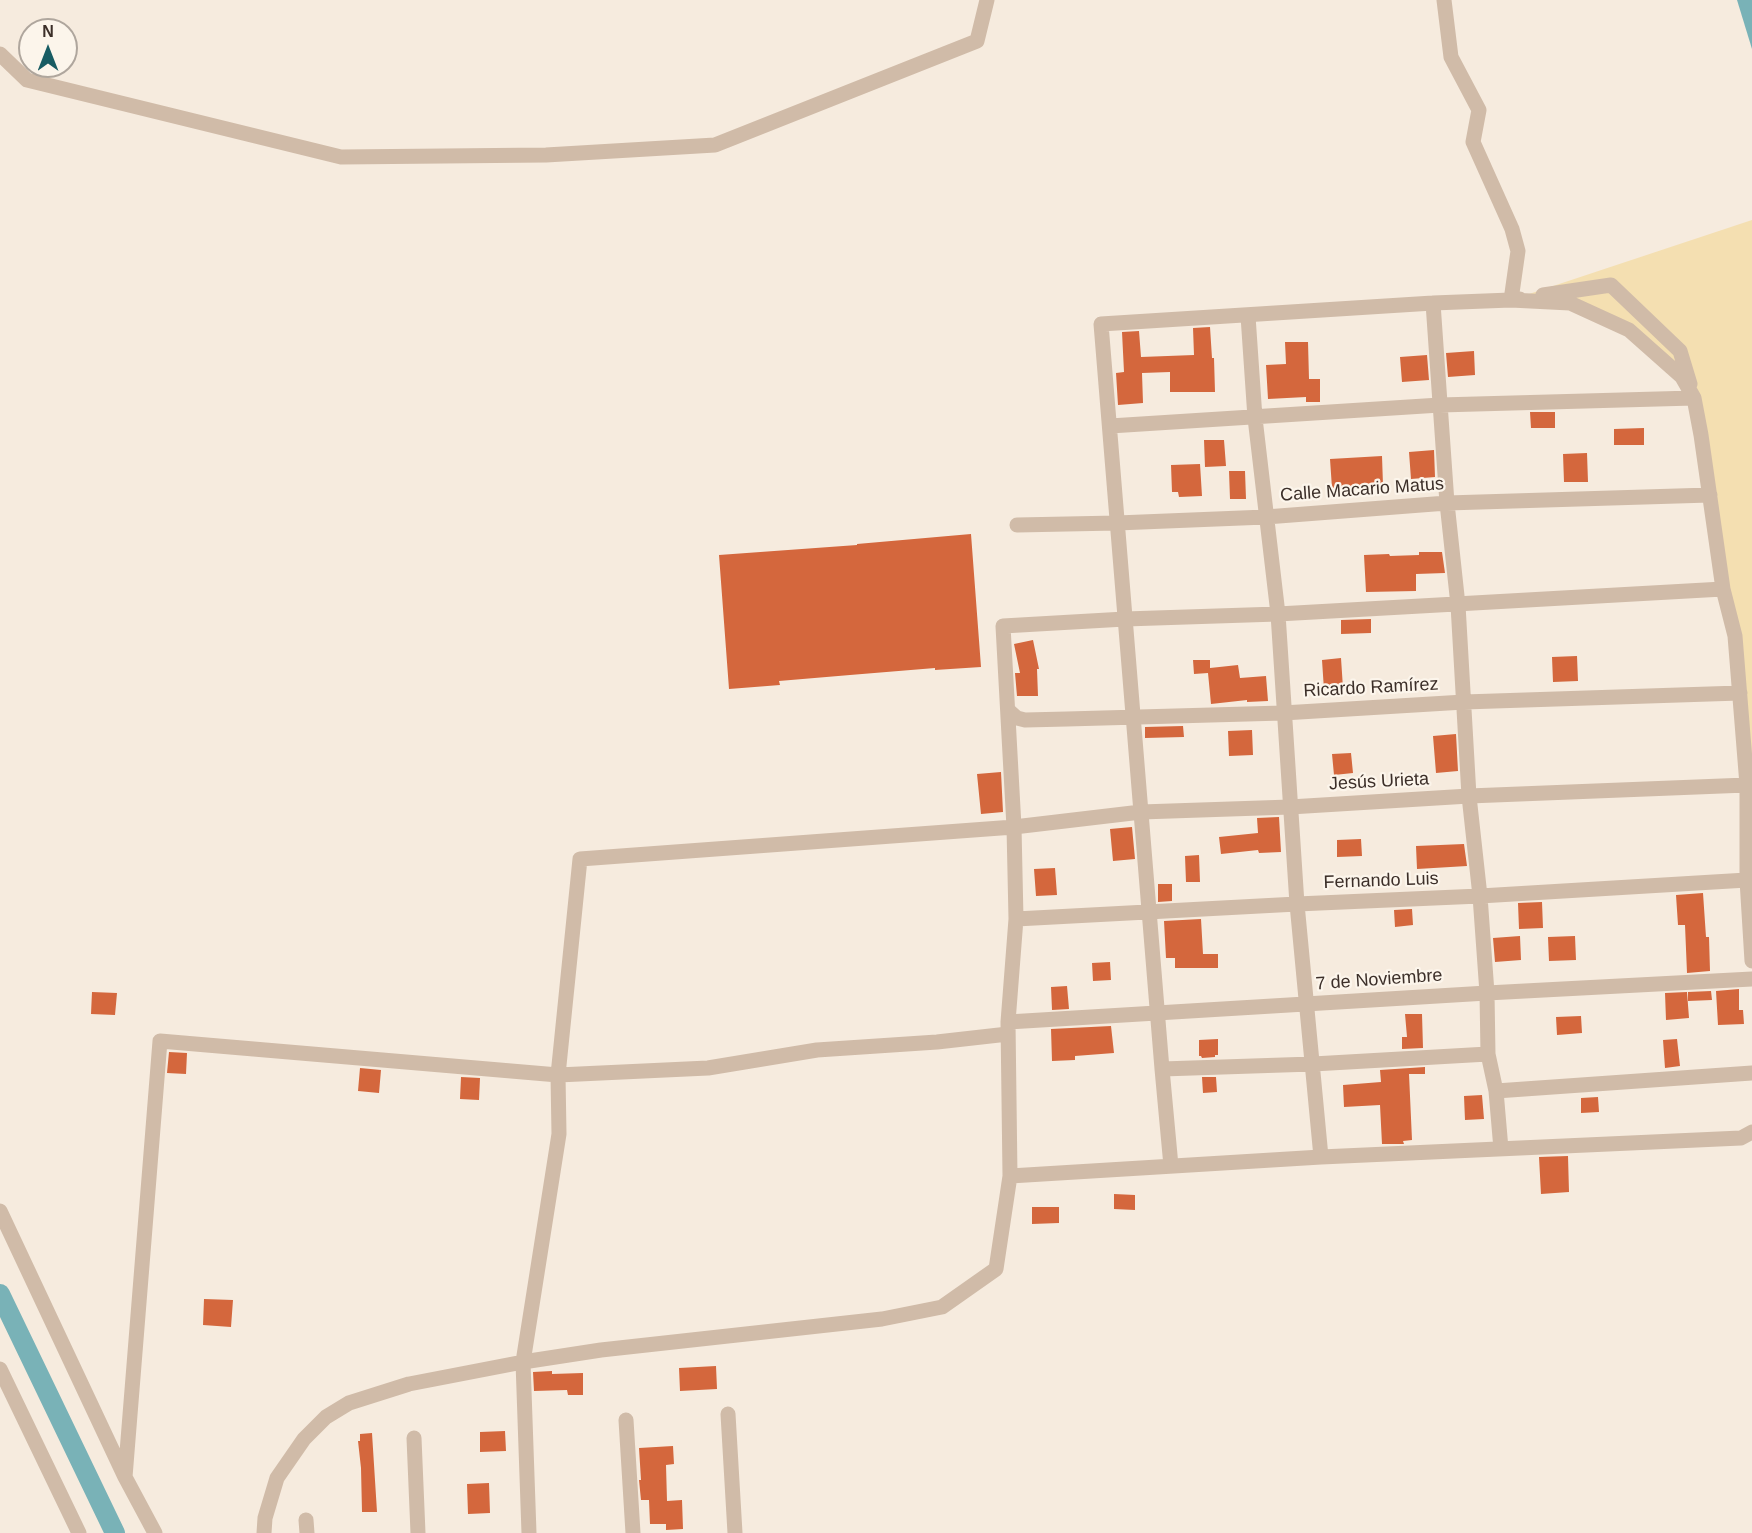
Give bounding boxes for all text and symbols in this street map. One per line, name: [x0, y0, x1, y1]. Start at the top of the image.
north arrow: [18, 18, 78, 78]
text: N: [42, 23, 54, 40]
street label: Calle Macario Matus: [1279, 474, 1445, 506]
street label: Ricardo Ramírez: [1303, 674, 1439, 702]
street label: Jesús Urieta: [1328, 769, 1430, 795]
street label: Fernando Luis: [1323, 868, 1439, 894]
street label: 7 de Noviembre: [1315, 965, 1443, 995]

